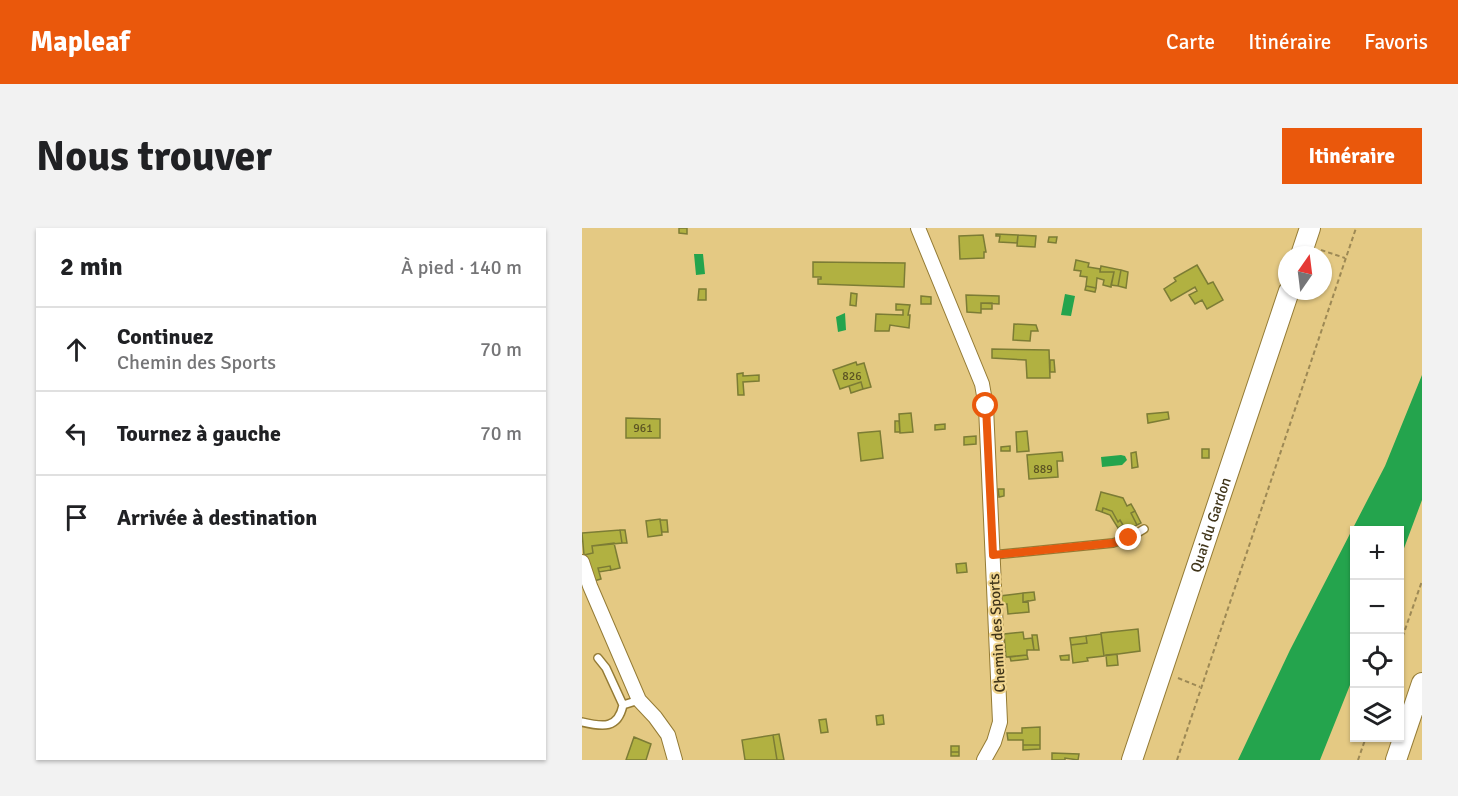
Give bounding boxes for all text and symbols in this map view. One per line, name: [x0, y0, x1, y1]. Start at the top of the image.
text: Mapleaf: [30, 25, 130, 59]
text: Carte: [1166, 29, 1215, 55]
text: Itinéraire: [1248, 29, 1331, 55]
text: Favoris: [1364, 29, 1428, 55]
button: Itinéraire: [1282, 128, 1422, 184]
text: Nous trouver: [36, 131, 272, 182]
north arrow: [1278, 246, 1332, 300]
text: 2 min: [60, 251, 123, 283]
text: À pied · 140 m: [401, 255, 522, 280]
text: Continuez: [117, 323, 213, 350]
icon: ahead: [60, 333, 93, 366]
text: 70 m: [480, 337, 522, 362]
text: Chemin des Sports: [117, 350, 276, 375]
house number: 826: [842, 369, 862, 384]
route start: [972, 392, 998, 418]
icon: left: [60, 417, 93, 450]
text: Tournez à gauche: [117, 420, 281, 447]
text: 70 m: [480, 421, 522, 446]
house number: 961: [633, 421, 653, 436]
house number: 889: [1033, 462, 1053, 477]
street label: Quai du Gardon: [1186, 475, 1235, 575]
icon: arrive: [60, 501, 93, 534]
text: Arrivée à destination: [117, 504, 317, 531]
route end: [1115, 524, 1141, 550]
map controls: [1350, 526, 1404, 742]
button: +: [1350, 526, 1404, 580]
street label: Chemin des Sports: [985, 573, 1009, 693]
button: −: [1350, 580, 1404, 634]
button: locate: [1350, 634, 1404, 688]
button: layers: [1350, 688, 1404, 742]

